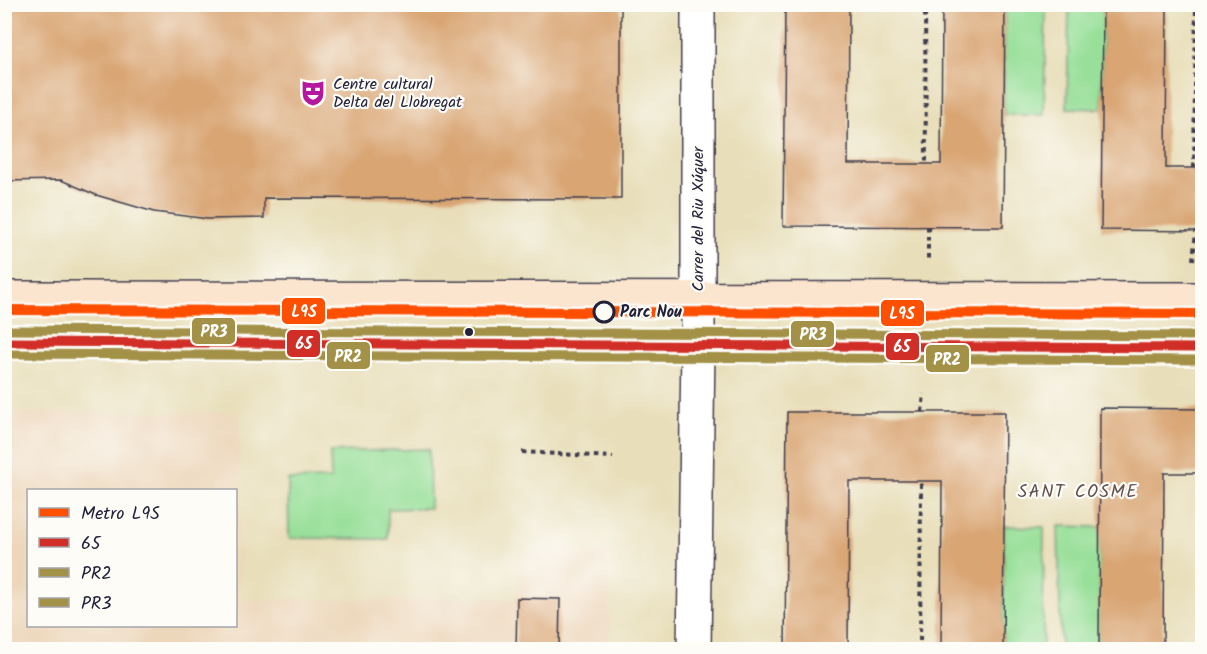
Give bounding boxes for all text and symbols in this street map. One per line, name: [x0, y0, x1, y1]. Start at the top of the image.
place label: Centre cultural Delta del Llobregat: [333, 72, 463, 115]
theatre icon: Centre cultural Delta del Llobregat: [298, 78, 328, 108]
street label: Carrer del Riu Xúquer: [686, 145, 711, 291]
line badge: L9S: [281, 297, 326, 325]
line badge: L9S: [880, 299, 925, 327]
text: L9S: [291, 300, 317, 325]
place label: Parc Nou: [620, 300, 682, 325]
marker: Parc Nou: [593, 301, 615, 323]
text: L9S: [889, 302, 915, 327]
line badge: PR3: [191, 317, 236, 345]
text: PR3: [200, 320, 228, 345]
line badge: PR3: [790, 320, 835, 348]
text: PR3: [799, 323, 827, 348]
unlabelled marker: [463, 326, 475, 338]
line badge: 65: [286, 329, 321, 358]
text: 65: [296, 332, 314, 357]
line badge: 65: [885, 332, 920, 361]
text: 65: [894, 335, 912, 360]
line badge: PR2: [326, 341, 371, 370]
line badge: PR2: [925, 344, 970, 373]
text: PR2: [334, 345, 362, 370]
text: PR2: [933, 348, 961, 373]
district label: SANT COSME: [1018, 478, 1138, 507]
legend: [27, 489, 237, 627]
text: Metro L9S: [81, 500, 160, 529]
text: 65: [81, 530, 102, 559]
text: PR2: [81, 560, 112, 589]
text: PR3: [81, 590, 112, 619]

